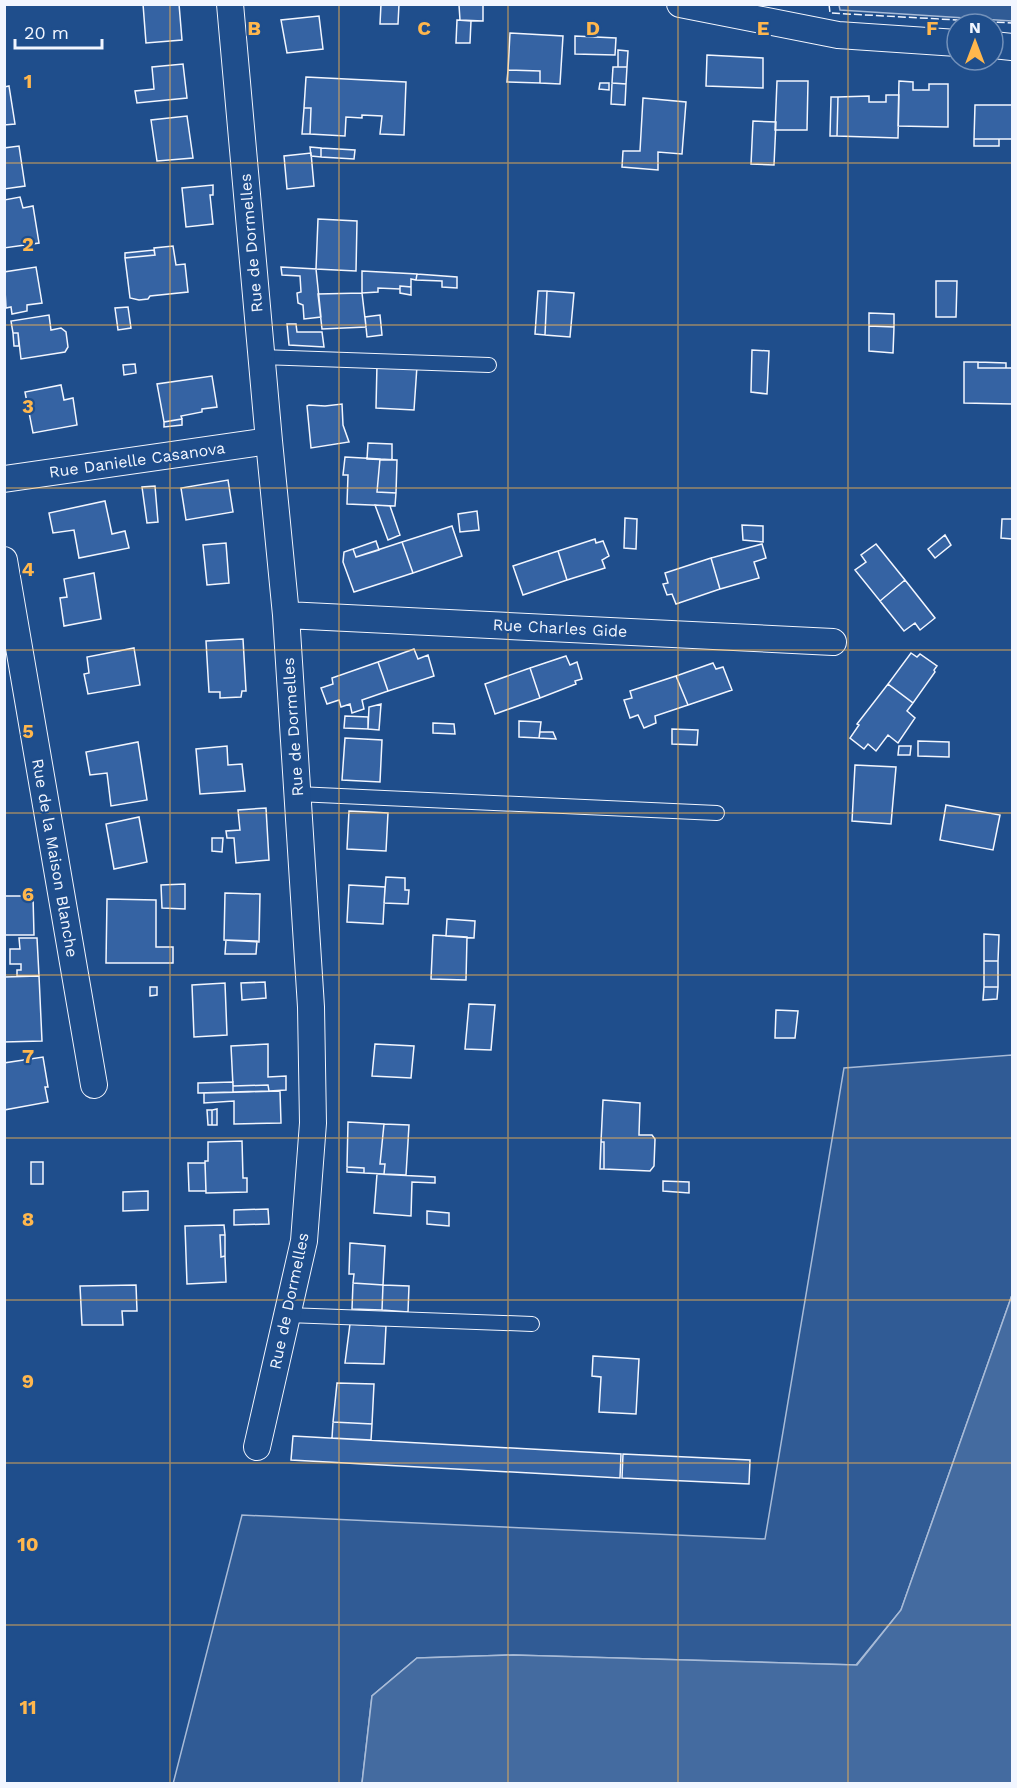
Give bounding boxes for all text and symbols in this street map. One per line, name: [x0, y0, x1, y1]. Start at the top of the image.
scale bar: [15, 12, 102, 50]
north arrow: [945, 12, 1005, 72]
text: B: [247, 16, 261, 40]
text: C: [417, 16, 431, 40]
text: D: [586, 16, 600, 40]
text: E: [757, 16, 769, 40]
text: F: [926, 16, 938, 40]
text: N: [969, 18, 981, 37]
text: 20 m: [24, 22, 69, 43]
text: 1: [24, 69, 32, 93]
street label: Rue de Dormelles: [235, 173, 267, 313]
text: 2: [22, 232, 34, 256]
text: 3: [22, 394, 34, 418]
street label: Rue Danielle Casanova: [48, 438, 226, 482]
text: 4: [22, 557, 35, 581]
street label: Rue Charles Gide: [492, 615, 628, 641]
street label: Rue de Dormelles: [279, 657, 307, 797]
text: 5: [22, 719, 34, 743]
street label: Rue de la Maison Blanche: [28, 757, 82, 959]
text: 6: [22, 882, 34, 906]
text: 7: [22, 1044, 34, 1068]
text: 8: [22, 1207, 34, 1231]
street label: Rue de Dormelles: [265, 1231, 313, 1371]
text: 9: [22, 1369, 34, 1393]
text: 10: [17, 1532, 39, 1556]
text: 11: [19, 1695, 37, 1719]

